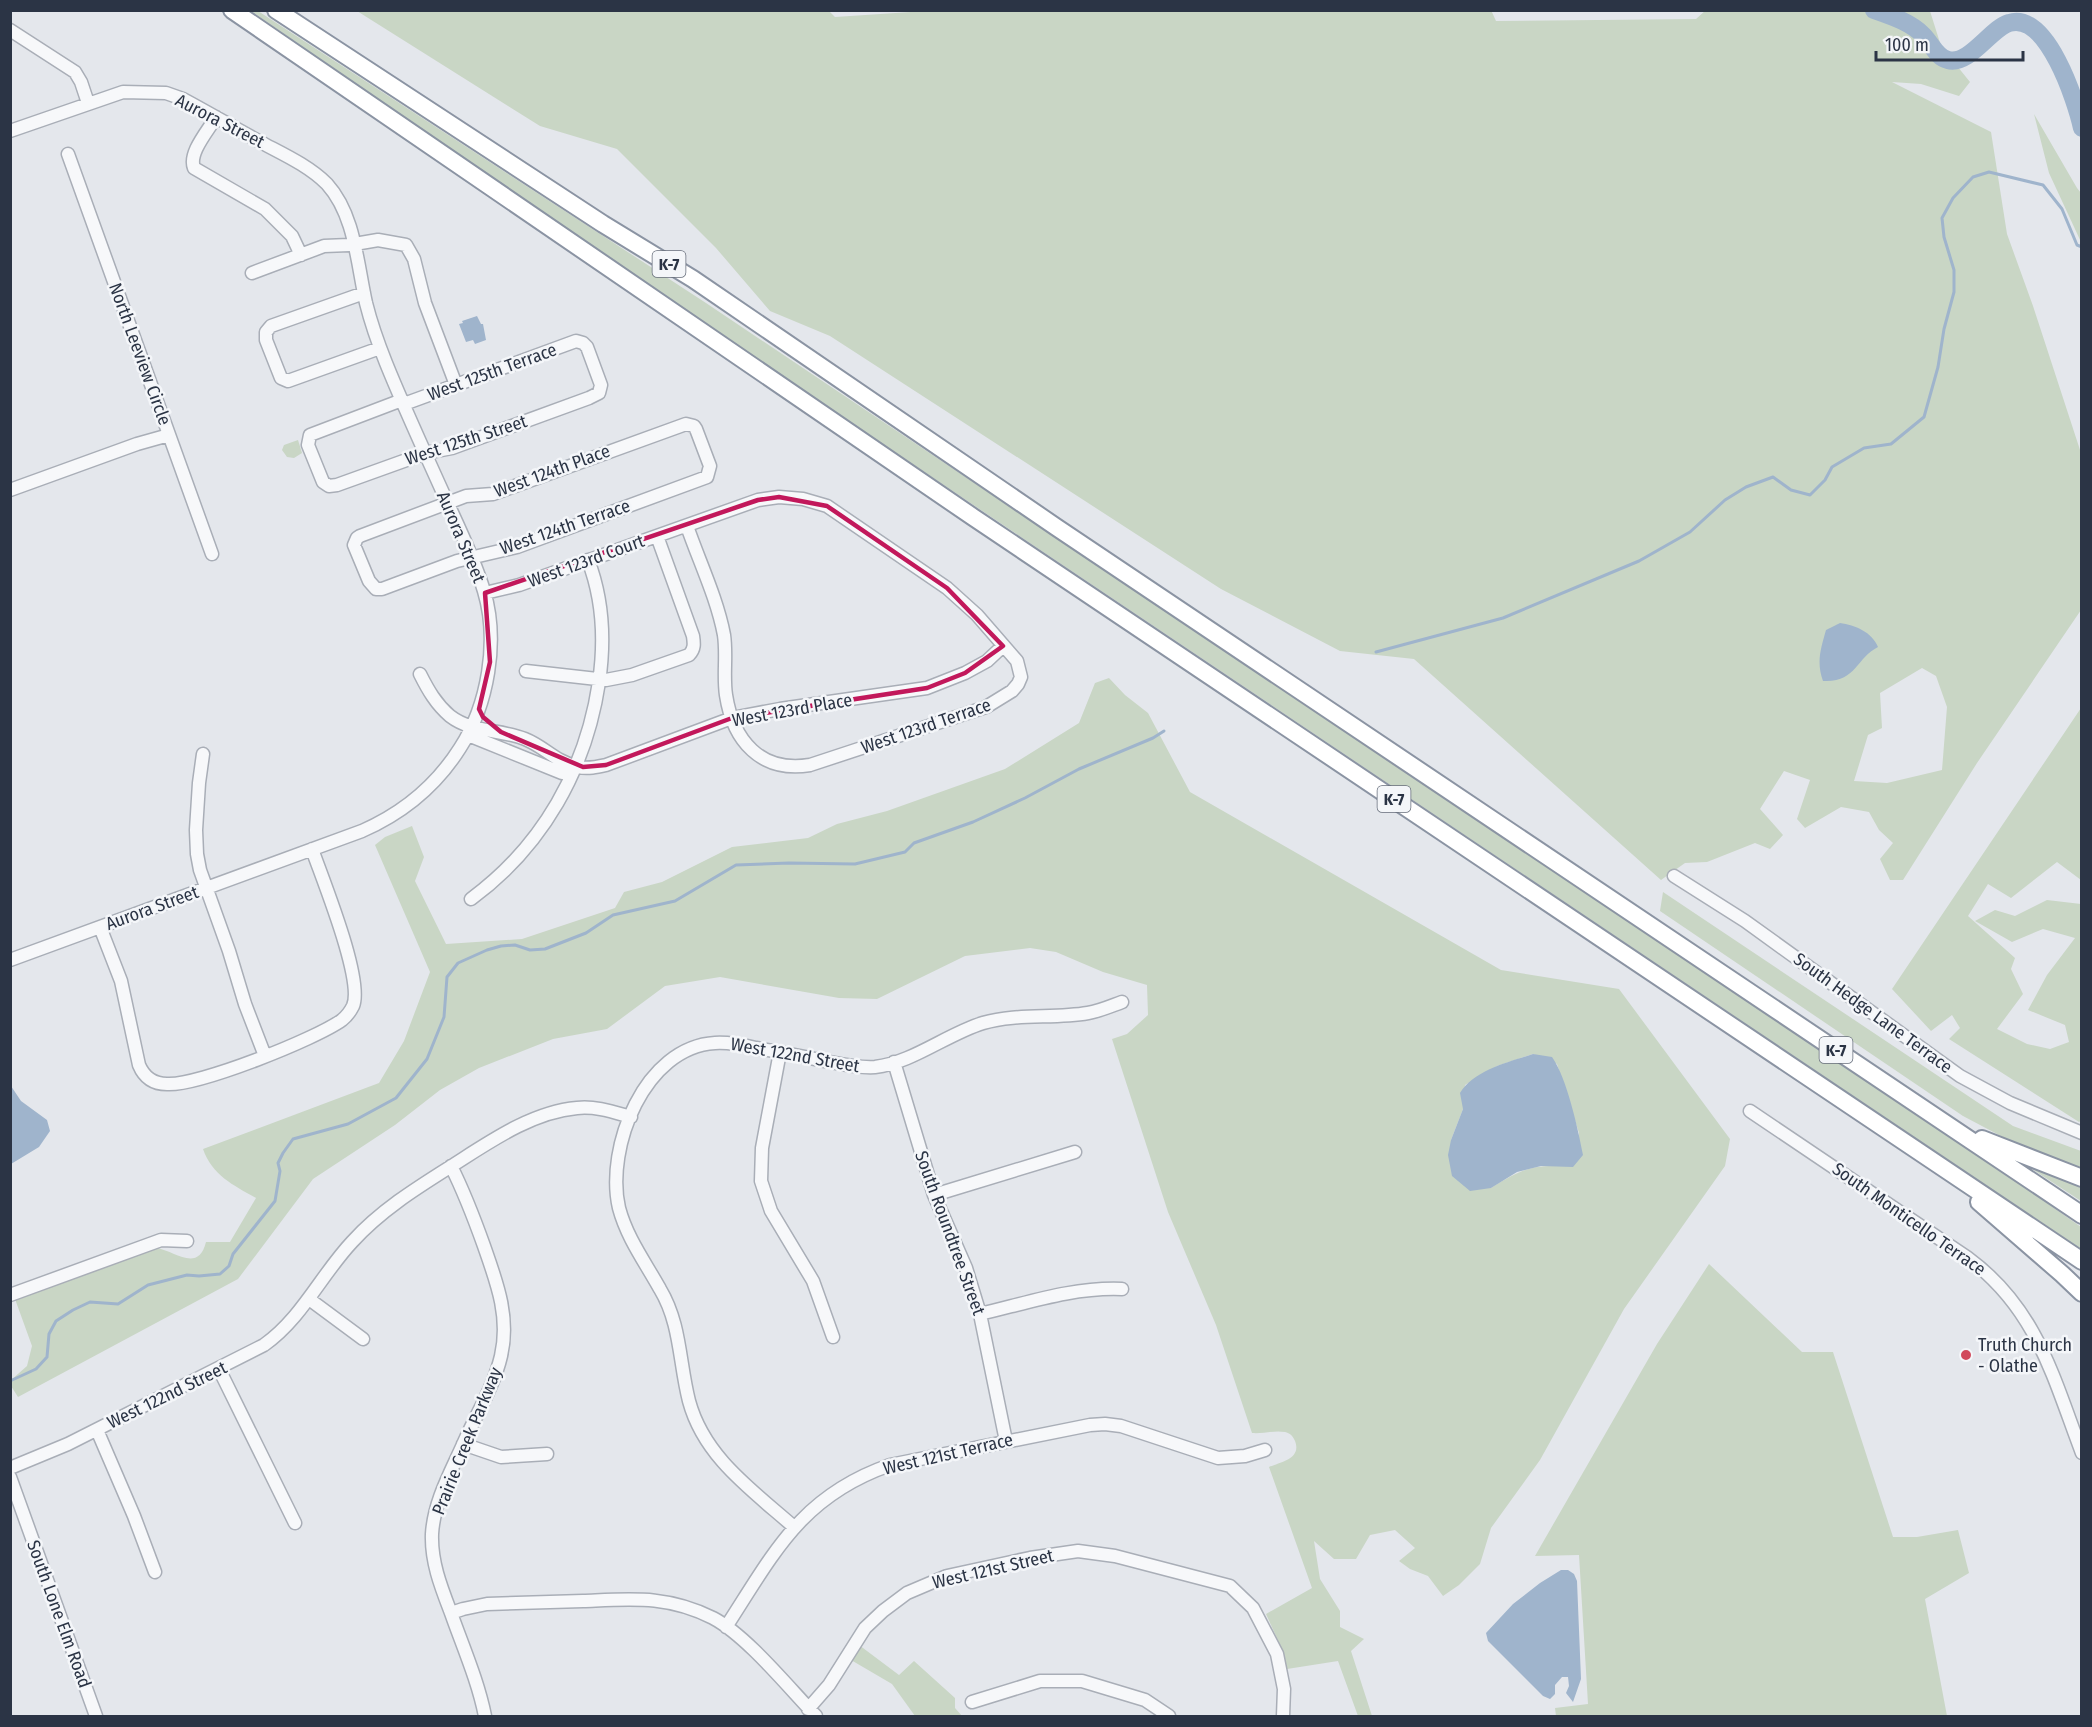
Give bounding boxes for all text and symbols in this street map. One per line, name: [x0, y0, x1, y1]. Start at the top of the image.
scale bar: [1876, 24, 2023, 62]
text: 100 m: [1885, 34, 1929, 56]
street label: Aurora Street: [172, 89, 268, 153]
road number: K-7: [652, 251, 686, 277]
street label: North Leeview Circle: [104, 280, 176, 428]
street label: West 125th Terrace: [424, 338, 560, 406]
street label: West 125th Street: [402, 410, 530, 470]
street label: West 124th Place: [491, 440, 613, 502]
street label: Aurora Street: [432, 488, 490, 586]
street label: West 124th Terrace: [497, 494, 633, 560]
street label: West 123rd Court: [525, 530, 647, 592]
street label: West 123rd Place: [730, 689, 854, 731]
street label: West 123rd Terrace: [858, 693, 994, 759]
road number: K-7: [1378, 786, 1410, 812]
street label: Aurora Street: [103, 881, 202, 935]
street label: South Hedge Lane Terrace: [1789, 948, 1957, 1078]
street label: West 122nd Street: [729, 1033, 861, 1077]
road number: K-7: [1820, 1037, 1852, 1063]
street label: South Roundtree Street: [910, 1148, 990, 1318]
street label: South Monticello Terrace: [1828, 1158, 1990, 1280]
place label: Truth Church - Olathe: [1978, 1334, 2072, 1377]
marker: Truth Church - Olathe: [1959, 1348, 1973, 1362]
street label: West 122nd Street: [104, 1356, 231, 1433]
street label: Prairie Creek Parkway: [427, 1364, 507, 1518]
street label: West 121st Terrace: [881, 1428, 1015, 1480]
street label: South Lone Elm Road: [22, 1537, 96, 1691]
street label: West 121st Street: [930, 1544, 1056, 1594]

